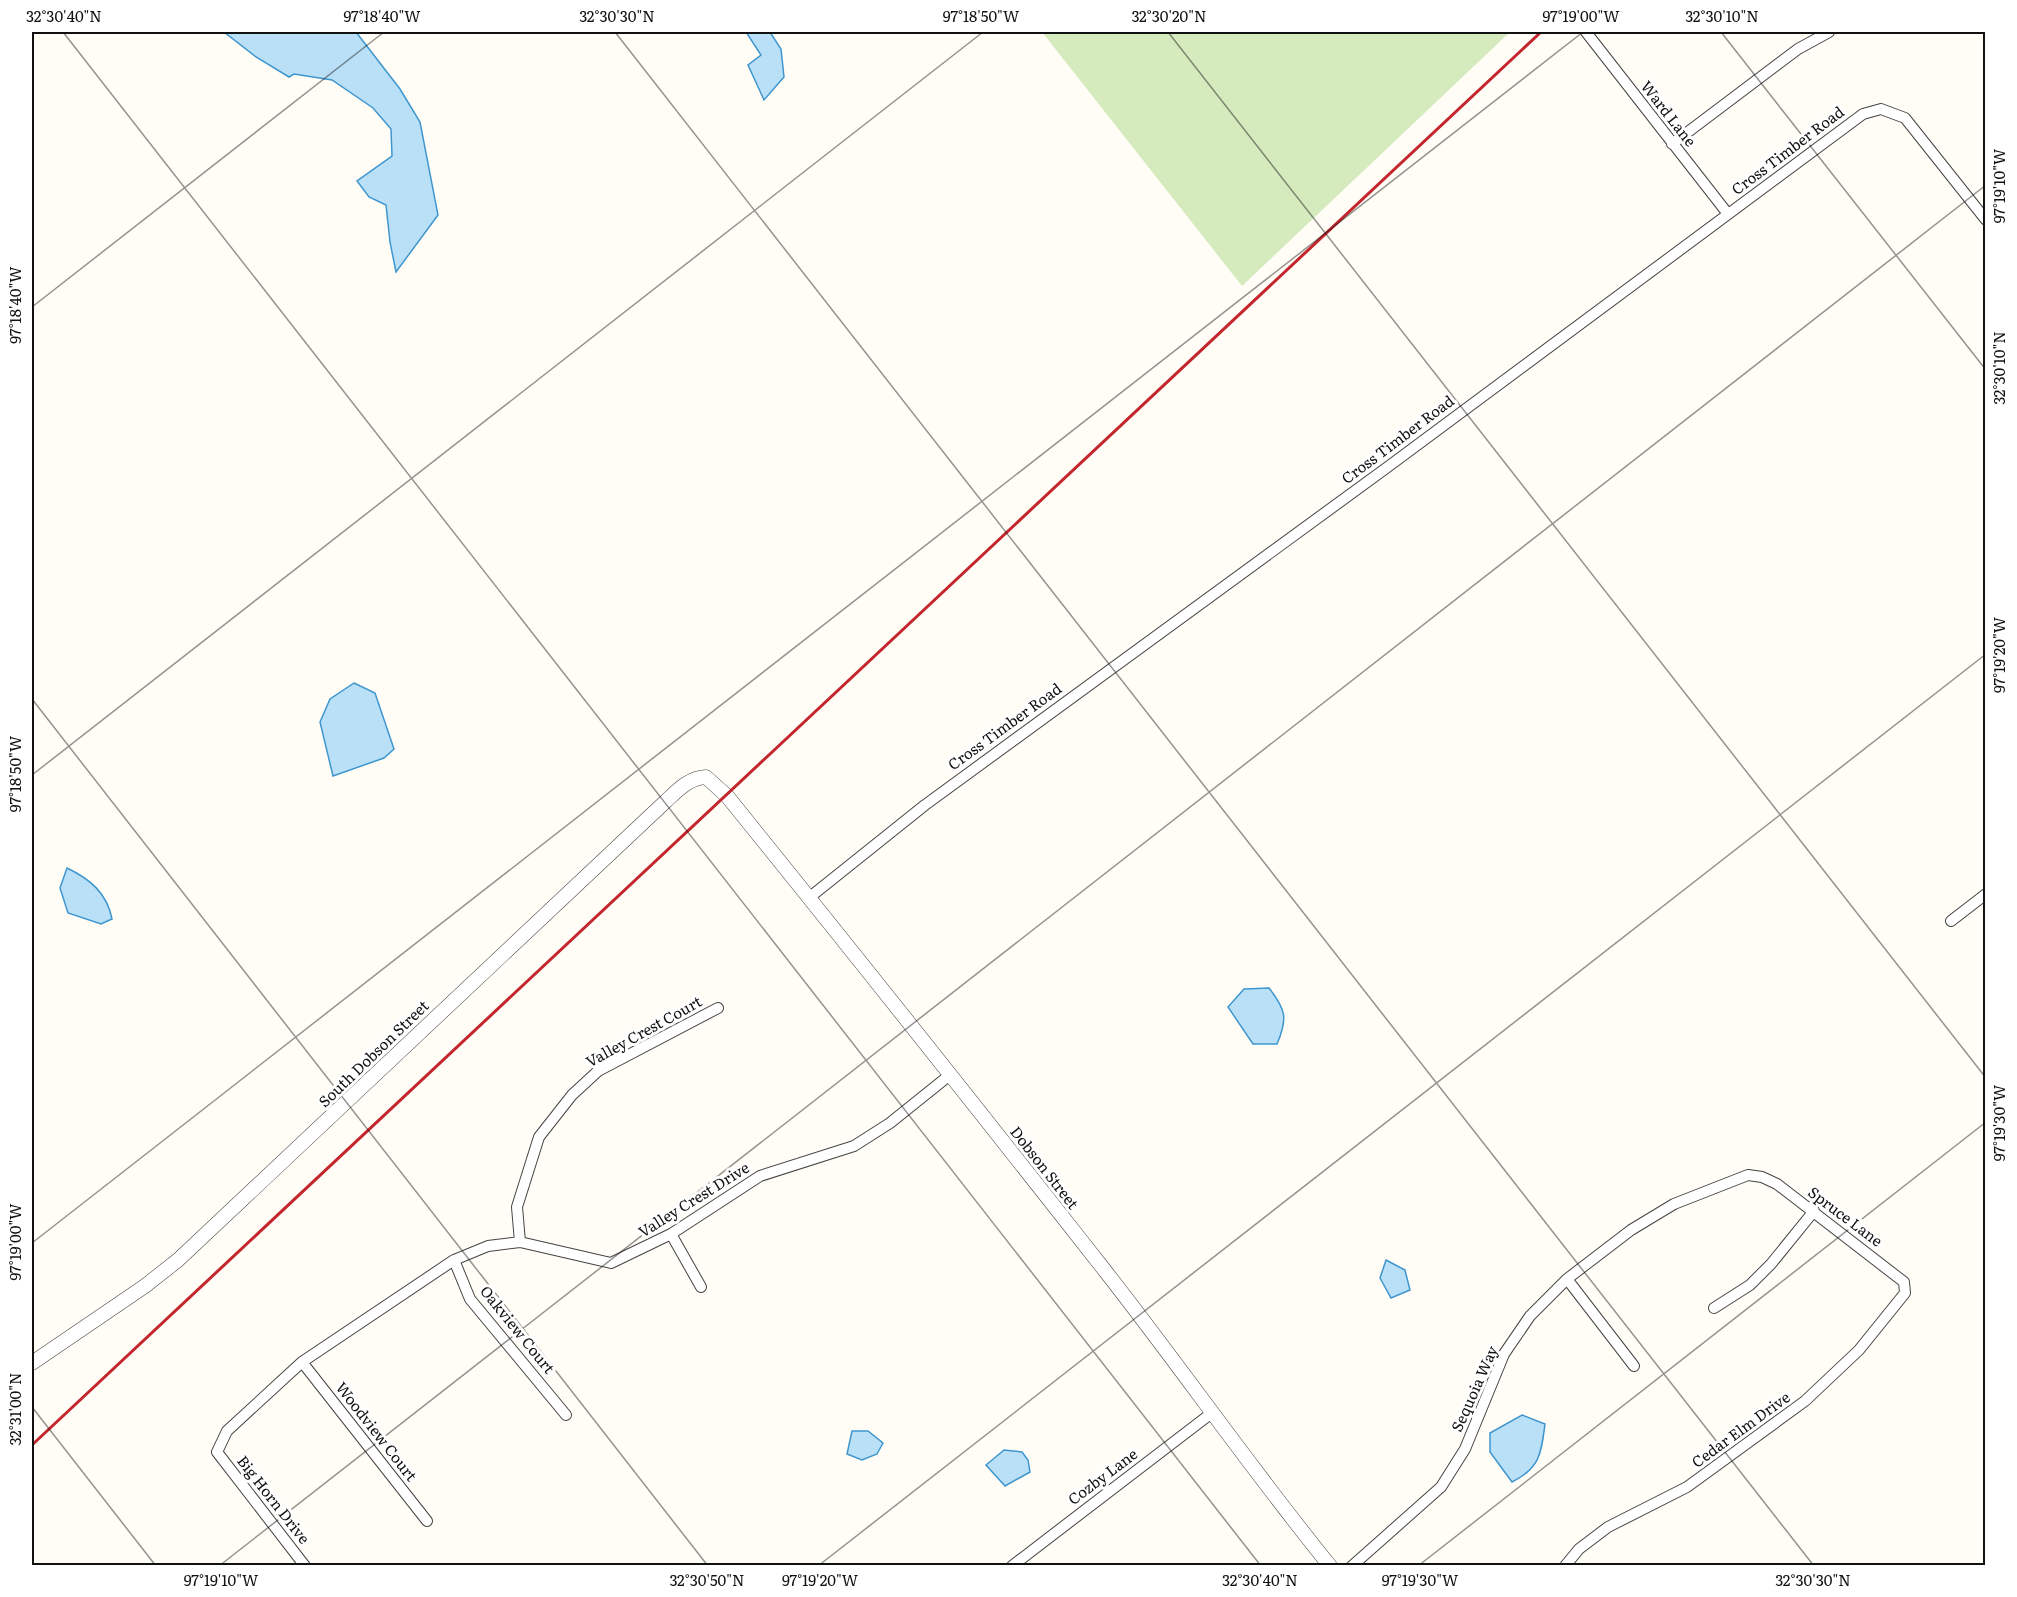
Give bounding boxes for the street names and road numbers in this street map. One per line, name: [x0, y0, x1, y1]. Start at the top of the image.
street label: Ward Lane: [1636, 75, 1702, 151]
street label: Cross Timber Road: [1726, 100, 1848, 200]
street label: Cross Timber Road: [1336, 389, 1458, 489]
street label: Cross Timber Road: [942, 677, 1066, 775]
street label: Valley Crest Court: [581, 989, 706, 1072]
street label: South Dobson Street: [313, 994, 433, 1112]
street label: Dobson Street: [1005, 1121, 1085, 1214]
street label: Valley Crest Drive: [633, 1155, 753, 1242]
street label: Spruce Lane: [1804, 1180, 1888, 1252]
street label: Oakview Court: [475, 1280, 561, 1378]
street label: Sequoia Way: [1444, 1341, 1503, 1435]
street label: Woodview Court: [331, 1376, 423, 1486]
street label: Cedar Elm Drive: [1686, 1385, 1794, 1472]
street label: Cozby Lane: [1062, 1442, 1142, 1510]
street label: Big Horn Drive: [232, 1450, 316, 1548]

